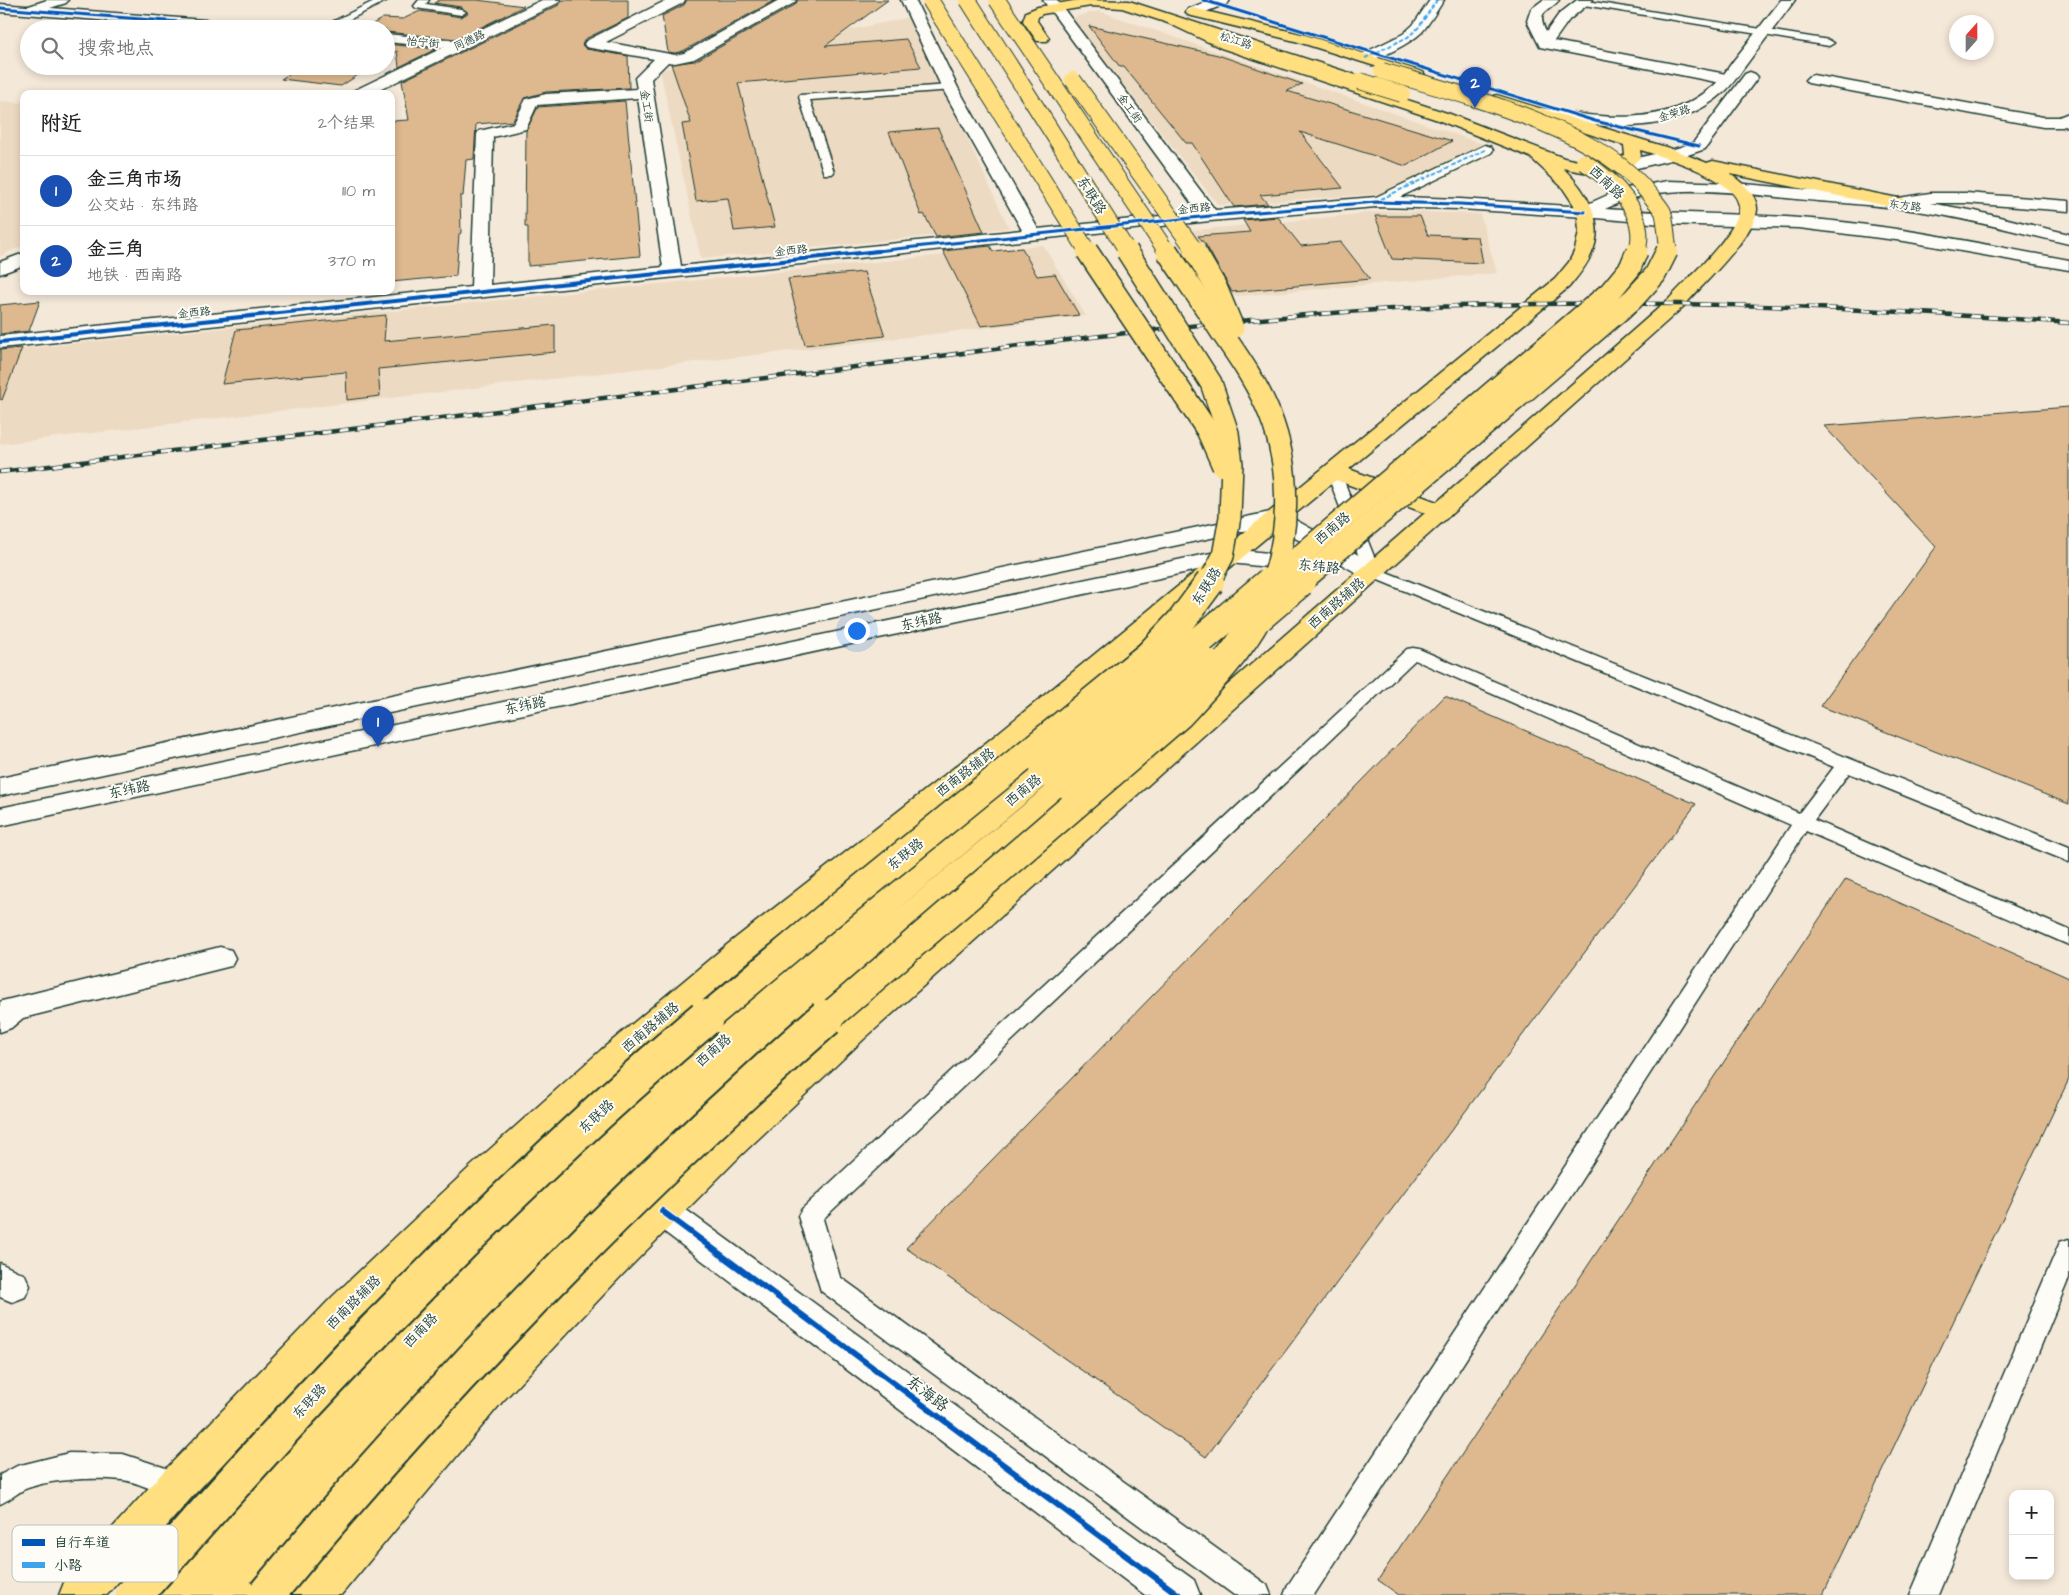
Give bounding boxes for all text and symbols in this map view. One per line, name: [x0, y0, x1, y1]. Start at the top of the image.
north arrow: [1949, 15, 1994, 60]
search box: [20, 20, 395, 75]
street label: 同德路: [451, 27, 487, 54]
street label: 松江路: [1218, 28, 1254, 53]
icon: search: [38, 34, 66, 62]
street label: 怡宁街: [406, 34, 441, 51]
text: 搜索地点: [78, 35, 154, 62]
pin: 2: [1459, 67, 1491, 108]
street label: 金工街: [637, 89, 657, 125]
street label: 金工街: [1114, 91, 1146, 127]
street label: 金荣路: [1656, 101, 1692, 125]
text: 附近: [40, 109, 82, 138]
text: 2个结果: [318, 112, 375, 134]
street label: 西南路: [1584, 161, 1628, 204]
text: 金三角市场: [87, 166, 182, 193]
street label: 东联路: [1072, 172, 1111, 219]
text: 1: [55, 180, 57, 202]
text: 110 m: [342, 180, 375, 202]
text: 公交站 · 东纬路: [87, 194, 198, 216]
street label: 东方路: [1888, 196, 1922, 215]
street label: 金西路: [1177, 199, 1211, 218]
text: 金三角: [87, 236, 144, 263]
street label: 金西路: [774, 241, 808, 260]
text: 2: [51, 250, 61, 272]
text: 370 m: [328, 250, 375, 272]
text: 地铁 · 西南路: [87, 264, 182, 286]
street label: 金西路: [177, 303, 211, 322]
street label: 西南路: [1310, 508, 1355, 550]
street label: 东纬路: [1297, 555, 1341, 579]
street label: 东联路: [1187, 563, 1226, 610]
street label: 西南路辅路: [1304, 573, 1370, 634]
street label: 东纬路: [899, 608, 944, 636]
your location: [844, 618, 870, 644]
street label: 东纬路: [503, 692, 548, 720]
pin: 1: [362, 706, 394, 747]
street label: 西南路辅路: [932, 743, 999, 802]
street label: 西南路: [1001, 770, 1046, 812]
street label: 东纬路: [107, 776, 152, 804]
street label: 东联路: [883, 834, 928, 876]
street label: 西南路辅路: [617, 998, 684, 1058]
street label: 西南路: [691, 1029, 736, 1072]
street label: 东联路: [575, 1095, 619, 1138]
street label: 西南路辅路: [322, 1271, 386, 1335]
street label: 西南路: [399, 1309, 443, 1353]
street label: 东海路: [902, 1371, 953, 1417]
street label: 东联路: [288, 1380, 331, 1424]
map controls: [2009, 1490, 2054, 1580]
button: +: [2009, 1490, 2054, 1535]
legend: [12, 1525, 178, 1582]
text: 自行车道: [54, 1533, 110, 1553]
button: −: [2009, 1535, 2054, 1580]
text: 小路: [54, 1556, 82, 1576]

